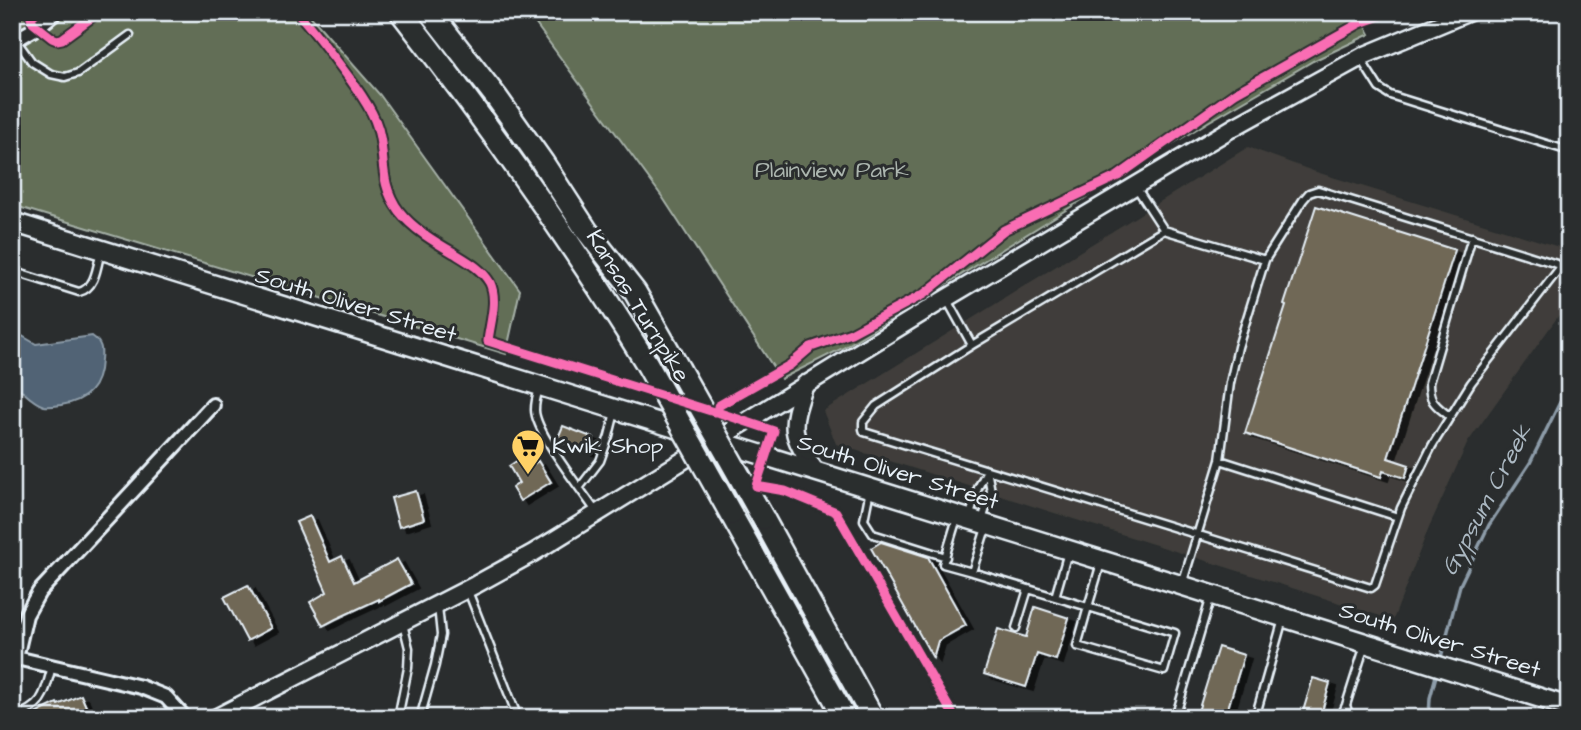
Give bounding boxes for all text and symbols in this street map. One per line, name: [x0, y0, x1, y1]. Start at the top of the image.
park label: Plainview Park: [755, 154, 909, 186]
street label: Kansas Turnpike: [578, 224, 698, 388]
street label: South Oliver Street: [251, 259, 461, 351]
water label: Gypsum Creek: [1433, 417, 1542, 582]
street label: South Oliver Street: [793, 426, 1003, 518]
supermarket icon: Kwik Shop: [509, 427, 547, 476]
place label: Kwik Shop: [552, 430, 663, 462]
street label: South Oliver Street: [1335, 594, 1545, 686]

